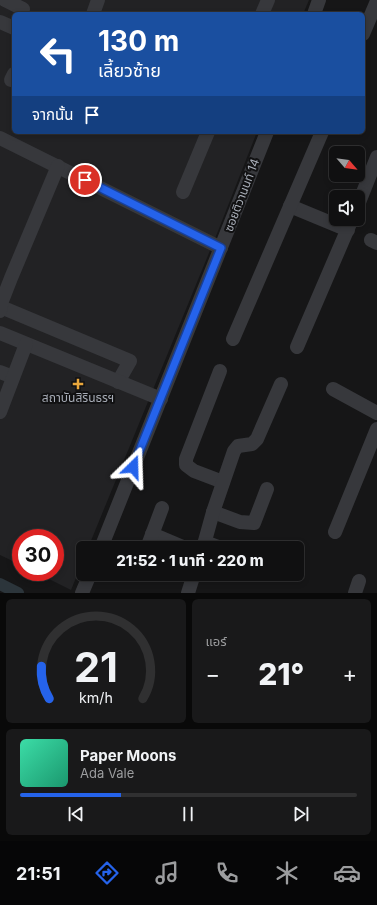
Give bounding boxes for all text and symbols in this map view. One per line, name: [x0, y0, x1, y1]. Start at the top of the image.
text: 130 m: [98, 24, 179, 58]
icon: left: [32, 28, 84, 80]
text: เลี้ยวซ้าย: [98, 60, 161, 81]
icon: arrive: [81, 104, 103, 126]
text: จากนั้น: [32, 105, 73, 124]
north arrow: [329, 146, 365, 182]
map controls: [329, 146, 365, 226]
street label: ซอยติวานนท์ 14: [221, 156, 262, 234]
pin: [68, 163, 102, 197]
icon: arrive: [74, 169, 96, 191]
button: sound: [329, 190, 365, 226]
marker: สถาบันสิรินธรฯ: [72, 378, 84, 390]
place label: สถาบันสิรินธรฯ: [42, 390, 114, 405]
position arrow: [112, 446, 154, 488]
speed limit sign: 30: [12, 529, 64, 581]
text: 21:52 · 1 นาที · 220 m: [116, 551, 264, 570]
text: แอร์: [206, 633, 227, 649]
text: 21: [74, 642, 118, 692]
text: 21°: [258, 656, 304, 692]
text: −: [206, 661, 220, 687]
text: +: [342, 661, 357, 687]
text: km/h: [79, 689, 113, 706]
text: Paper Moons: [80, 746, 176, 765]
text: Ada Vale: [80, 765, 134, 781]
icon: previous: [65, 803, 87, 825]
icon: pause: [177, 803, 199, 825]
icon: next: [290, 803, 312, 825]
icon: directions: [93, 859, 121, 887]
icon: music: [153, 859, 181, 887]
icon: phone: [213, 859, 241, 887]
icon: climate: [273, 859, 301, 887]
icon: car: [333, 859, 361, 887]
text: 21:51: [16, 863, 60, 884]

